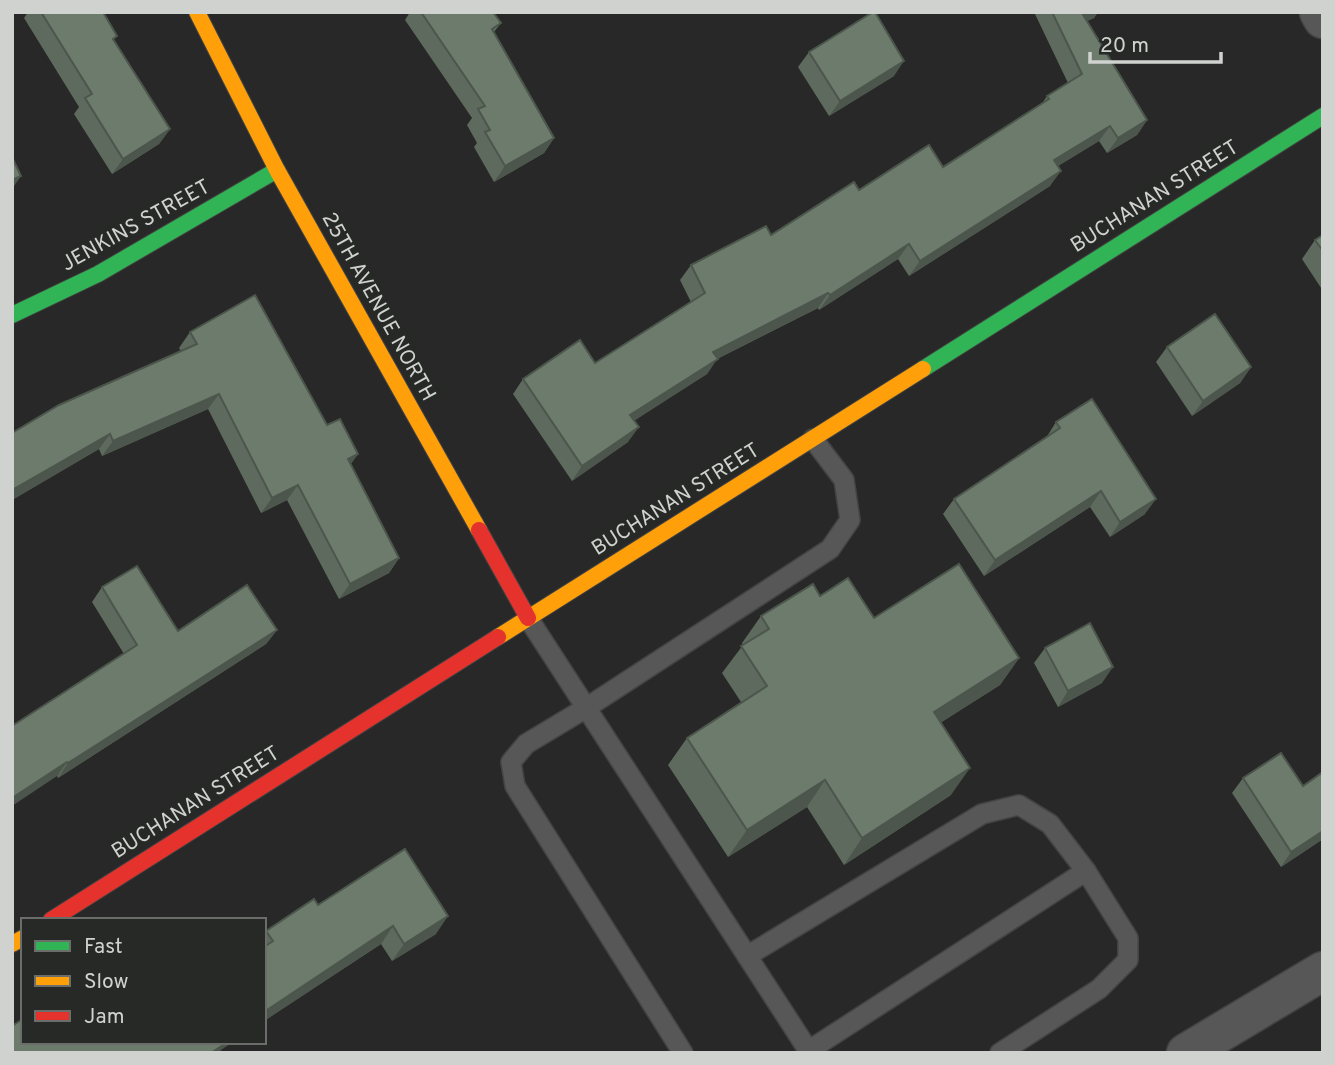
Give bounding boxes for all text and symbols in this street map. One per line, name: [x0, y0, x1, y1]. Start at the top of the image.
scale bar: [1090, 21, 1221, 65]
text: 20 m: [1100, 33, 1149, 60]
street label: BUCHANAN STREET: [1066, 134, 1244, 260]
street label: JENKINS STREET: [57, 174, 215, 278]
street label: 25TH AVENUE NORTH: [315, 208, 441, 406]
street label: BUCHANAN STREET: [587, 437, 765, 563]
street label: BUCHANAN STREET: [107, 740, 285, 866]
legend: [21, 918, 266, 1044]
text: Fast: [84, 934, 123, 961]
text: Slow: [84, 969, 129, 996]
text: Jam: [84, 1004, 125, 1031]

